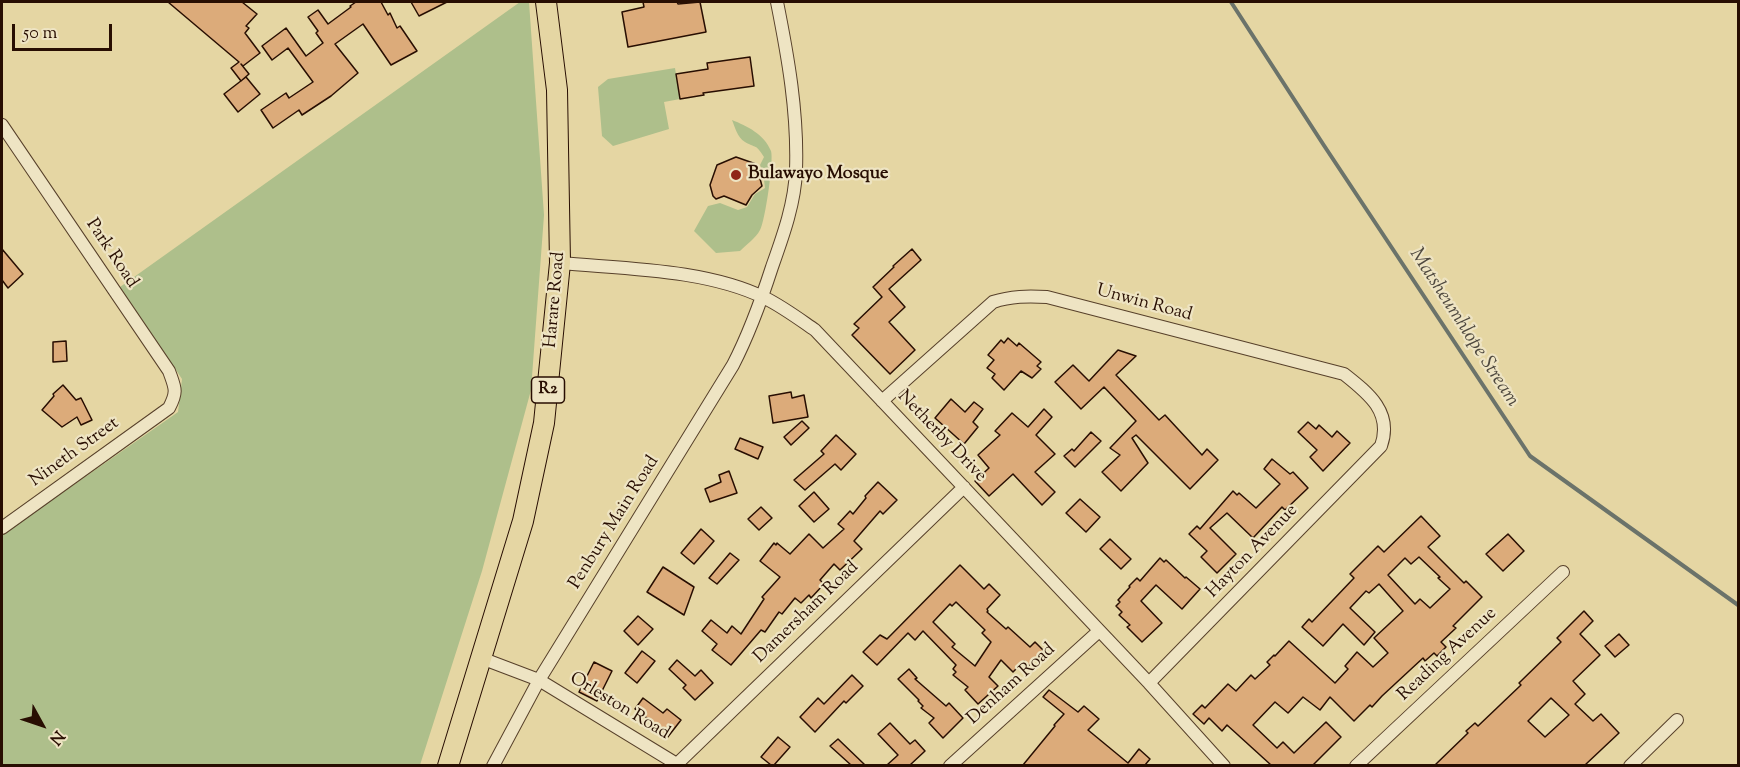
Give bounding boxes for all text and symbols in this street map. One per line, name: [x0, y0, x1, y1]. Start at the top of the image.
scale bar: [15, 12, 116, 50]
text: 50 m: [23, 21, 57, 47]
place label: Bulawayo Mosque: [748, 164, 888, 186]
marker: Bulawayo Mosque: [729, 168, 743, 182]
street label: Park Road: [80, 215, 142, 293]
water label: Matsheumhlope Stream: [1403, 244, 1523, 412]
street label: Harare Road: [541, 251, 571, 349]
street label: Unwin Road: [1094, 281, 1194, 327]
road number: R2: [532, 377, 564, 403]
street label: Netherby Drive: [892, 387, 990, 487]
street label: Nineth Street: [26, 413, 124, 493]
street label: Penbury Main Road: [565, 452, 665, 594]
street label: Hayton Avenue: [1203, 501, 1303, 603]
street label: Damersham Road: [750, 557, 864, 669]
street label: Reading Avenue: [1394, 604, 1502, 706]
street label: Denham Road: [963, 640, 1061, 730]
street label: Orleston Road: [565, 669, 673, 745]
north arrow: [12, 695, 72, 755]
text: N: [43, 725, 69, 749]

